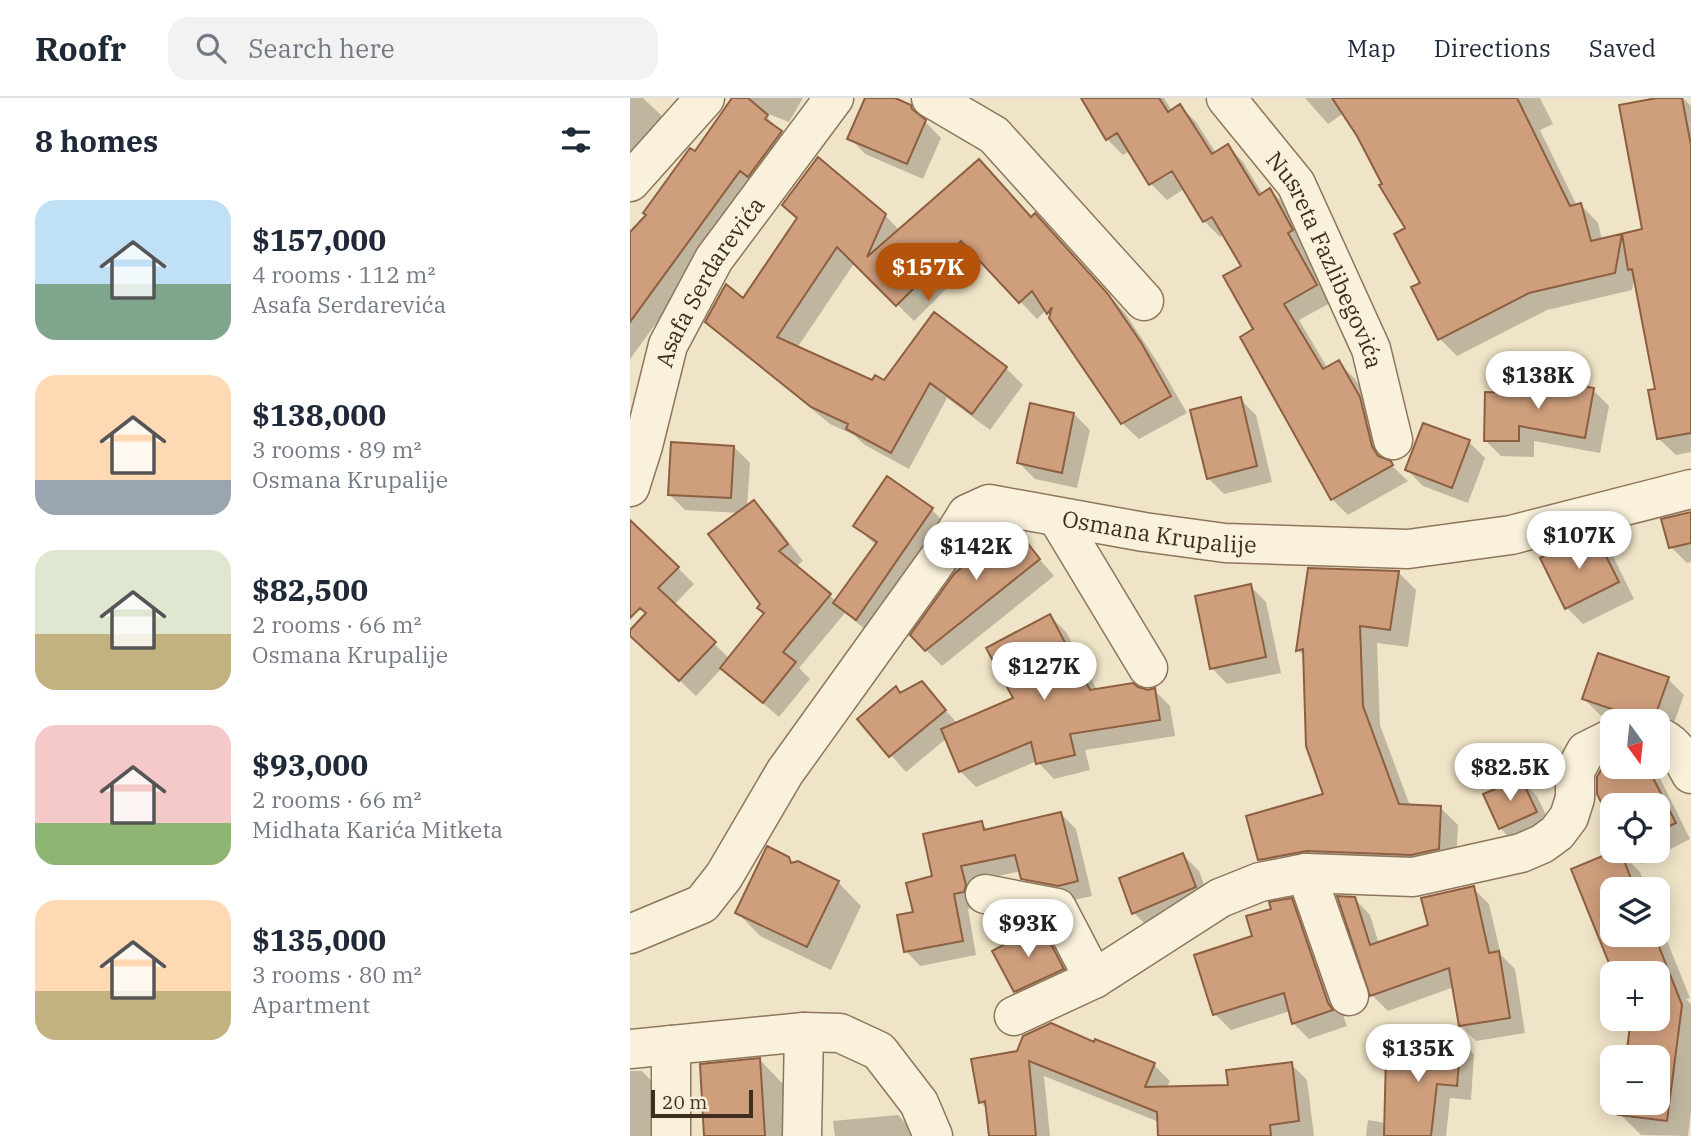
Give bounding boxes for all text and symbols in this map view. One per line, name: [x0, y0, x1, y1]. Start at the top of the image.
search box: [168, 17, 658, 80]
text: Roofr: [35, 27, 126, 70]
icon: search: [192, 29, 230, 67]
text: Search here: [248, 31, 395, 65]
text: Map: [1347, 32, 1396, 64]
text: Directions: [1434, 32, 1551, 64]
text: Saved: [1589, 32, 1656, 64]
text: 8 homes: [35, 121, 158, 160]
icon: filters: [557, 121, 595, 159]
street label: Nusreta Fazlibegovića: [1260, 145, 1390, 371]
street label: Asafa Serdarevića: [648, 190, 771, 370]
text: $157,000: [252, 220, 386, 259]
icon: home: [91, 228, 175, 312]
pin: $157K: [879, 244, 977, 303]
text: $157K: [892, 251, 964, 281]
text: 4 rooms · 112 m²: [252, 259, 435, 289]
text: Asafa Serdarevića: [252, 289, 446, 319]
pin: $138K: [1489, 352, 1587, 411]
text: $138K: [1502, 359, 1574, 389]
text: $138,000: [252, 395, 386, 434]
icon: home: [91, 403, 175, 487]
text: 3 rooms · 89 m²: [252, 434, 422, 464]
text: Osmana Krupalije: [252, 464, 448, 494]
street label: Osmana Krupalije: [1060, 503, 1257, 559]
pin: $107K: [1530, 512, 1628, 571]
text: $107K: [1543, 519, 1615, 549]
pin: $142K: [927, 522, 1025, 582]
text: $142K: [940, 530, 1012, 560]
text: $82,500: [252, 570, 368, 609]
icon: home: [91, 578, 175, 662]
text: 2 rooms · 66 m²: [252, 609, 422, 639]
text: Osmana Krupalije: [252, 639, 448, 669]
pin: $127K: [995, 642, 1093, 702]
text: $127K: [1008, 650, 1080, 680]
north arrow: [1600, 709, 1670, 779]
map controls: [1600, 709, 1670, 1115]
pin: $82.5K: [1453, 744, 1567, 803]
text: $93,000: [252, 745, 368, 784]
text: $82.5K: [1470, 751, 1550, 781]
icon: home: [91, 753, 175, 837]
text: 2 rooms · 66 m²: [252, 784, 422, 814]
button: locate: [1600, 793, 1670, 863]
text: Midhata Karića Mitketa: [252, 814, 503, 844]
button: layers: [1600, 877, 1670, 947]
pin: $93K: [987, 900, 1069, 959]
text: $93K: [999, 907, 1057, 937]
text: $135,000: [252, 920, 386, 959]
icon: home: [91, 928, 175, 1012]
text: 3 rooms · 80 m²: [252, 959, 422, 989]
button: +: [1600, 961, 1670, 1031]
text: Apartment: [252, 989, 370, 1019]
pin: $135K: [1369, 1024, 1467, 1084]
text: $135K: [1382, 1032, 1454, 1062]
button: −: [1600, 1045, 1670, 1115]
scale bar: [651, 1087, 752, 1119]
text: 20 m: [662, 1090, 707, 1114]

